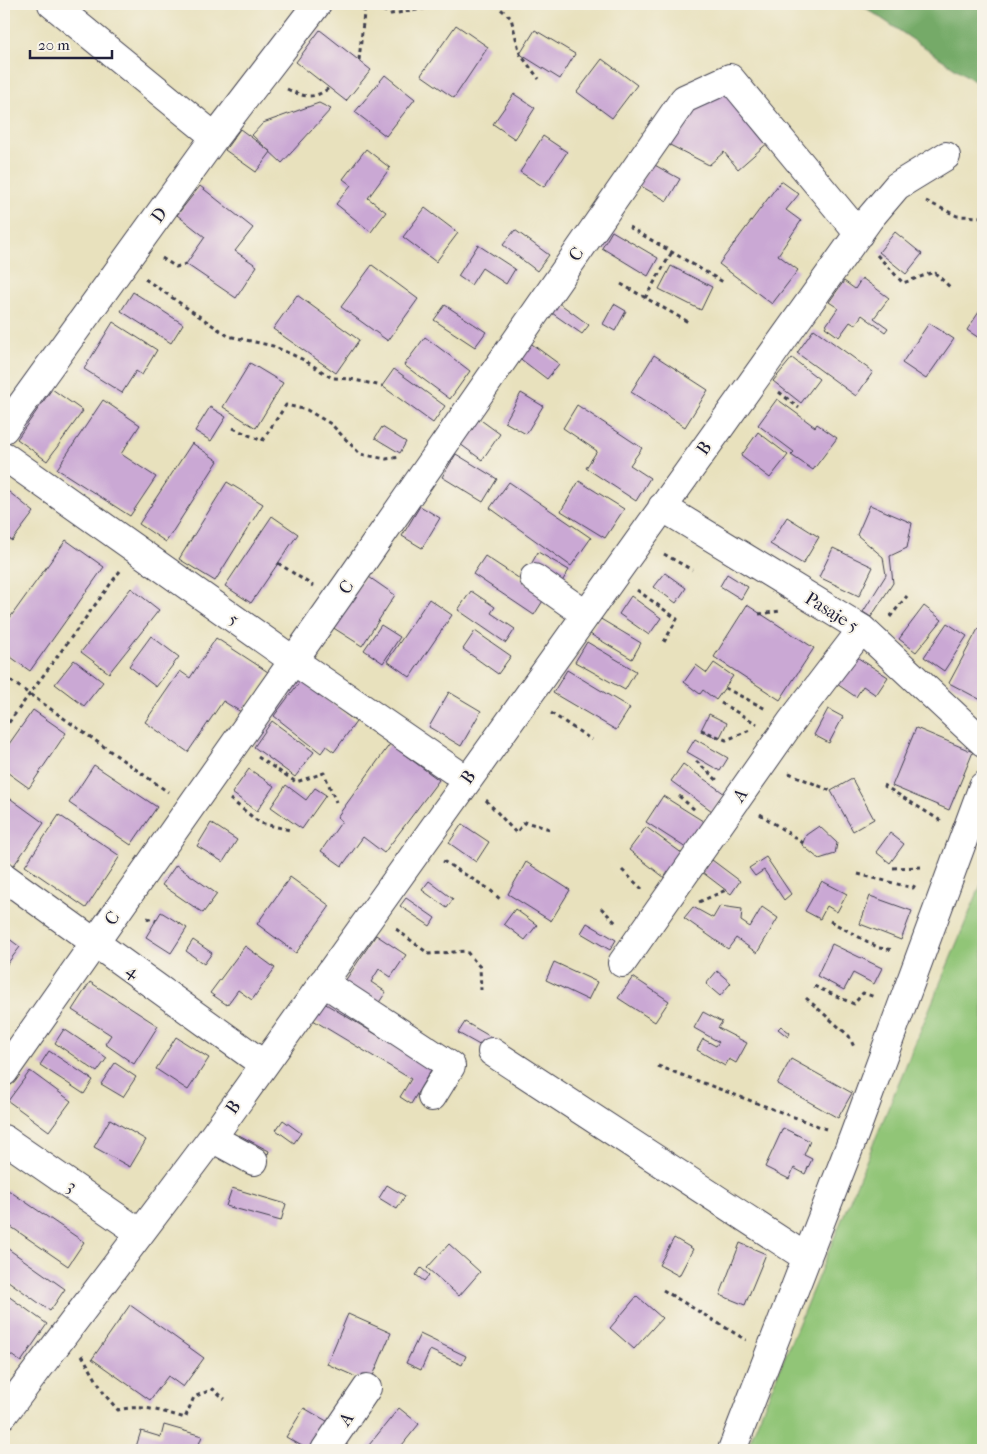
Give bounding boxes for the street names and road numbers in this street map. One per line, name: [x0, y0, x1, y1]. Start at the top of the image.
street label: D: [147, 204, 172, 227]
street label: C: [564, 243, 588, 265]
street label: B: [692, 437, 716, 459]
street label: C: [334, 576, 358, 598]
street label: Pasaje 5: [801, 588, 863, 637]
street label: 5: [224, 609, 243, 630]
street label: B: [456, 766, 480, 788]
street label: A: [728, 784, 753, 807]
street label: C: [100, 907, 124, 929]
street label: 4: [122, 960, 143, 983]
street label: B: [221, 1096, 245, 1118]
street label: 3: [63, 1176, 81, 1197]
street label: A: [334, 1408, 359, 1431]

